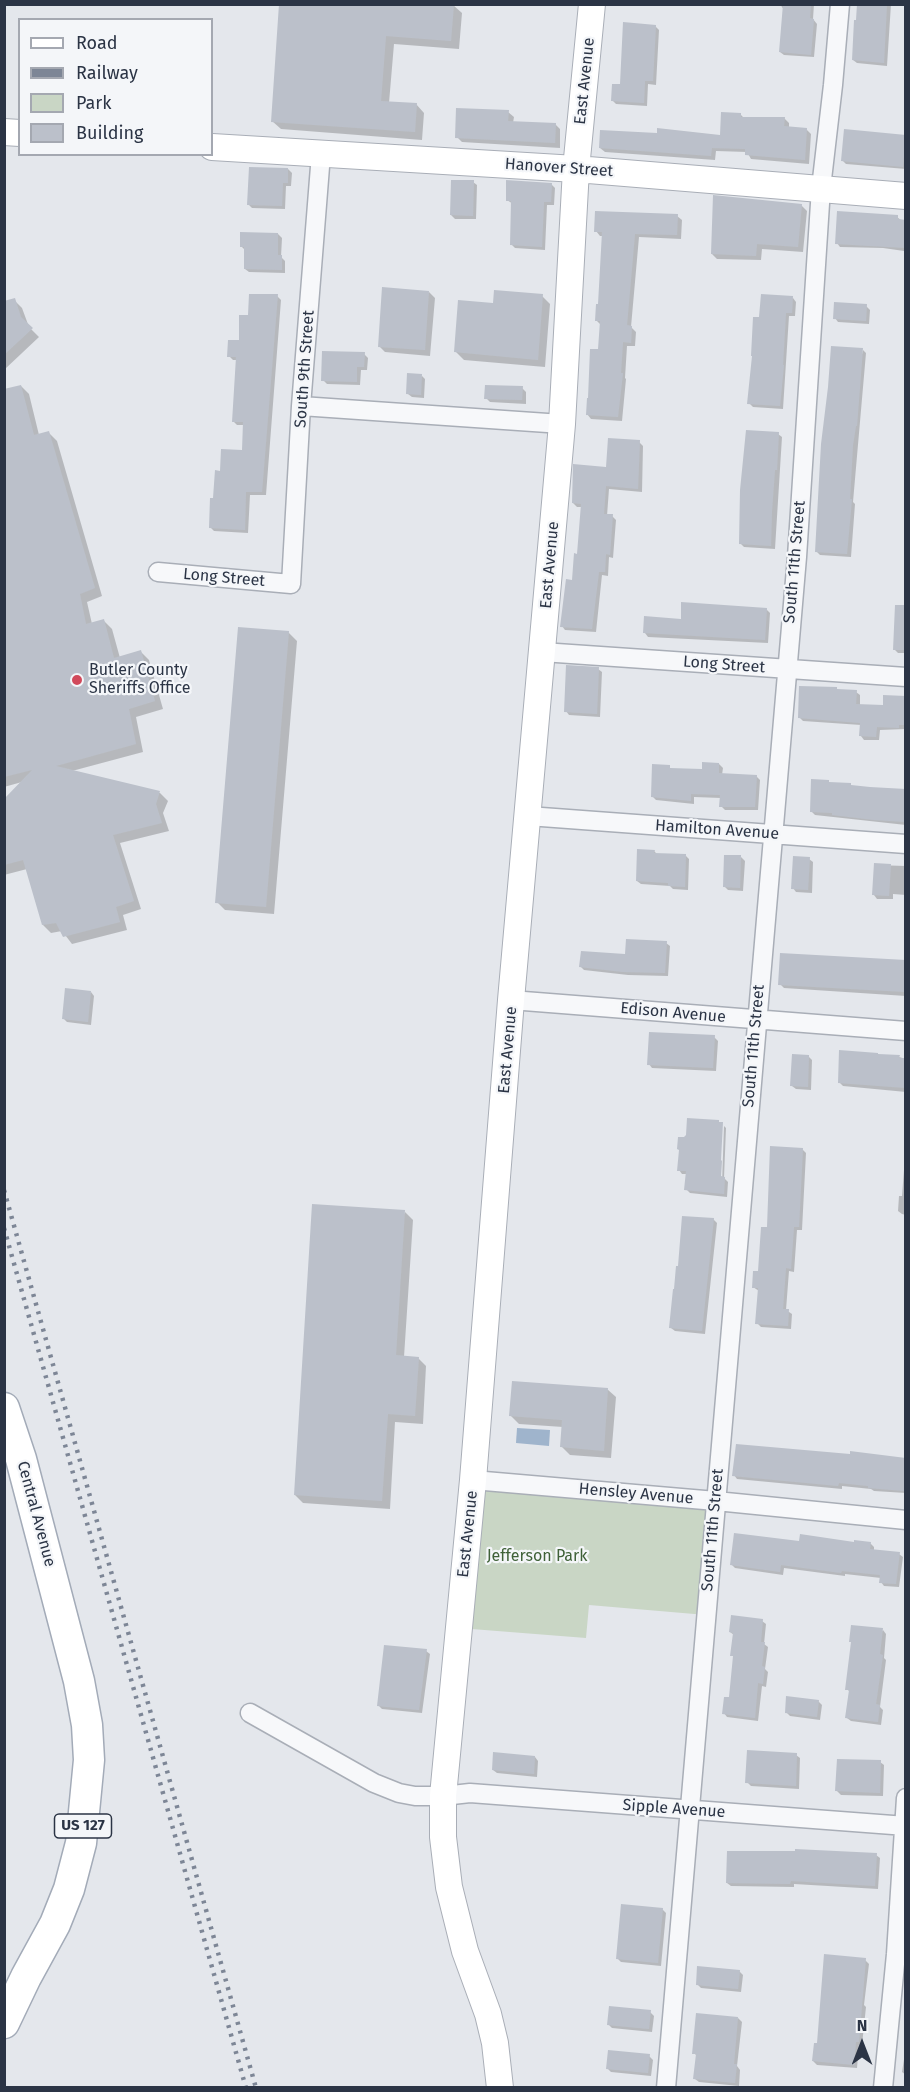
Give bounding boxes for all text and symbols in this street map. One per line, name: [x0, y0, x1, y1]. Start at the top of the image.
legend: [18, 18, 213, 156]
text: Road: [76, 32, 118, 54]
street label: East Avenue: [571, 36, 599, 126]
text: Railway: [76, 62, 138, 84]
text: Park: [76, 92, 111, 114]
text: Building: [76, 122, 143, 144]
street label: Hanover Street: [504, 155, 614, 181]
street label: South 9th Street: [291, 309, 319, 429]
street label: South 11th Street: [780, 500, 810, 624]
street label: East Avenue: [537, 521, 563, 609]
street label: Long Street: [182, 565, 266, 591]
street label: Long Street: [682, 653, 766, 677]
place label: Butler County Sheriffs Office: [89, 661, 191, 699]
marker: Butler County Sheriffs Office: [70, 673, 84, 687]
street label: Hamilton Avenue: [654, 816, 780, 844]
street label: South 11th Street: [739, 984, 769, 1108]
street label: Edison Avenue: [619, 999, 727, 1027]
street label: East Avenue: [495, 1006, 521, 1094]
street label: Central Avenue: [13, 1459, 59, 1569]
street label: South 11th Street: [698, 1468, 728, 1592]
street label: Hensley Avenue: [578, 1479, 694, 1509]
street label: East Avenue: [454, 1489, 482, 1579]
park label: Jefferson Park: [487, 1547, 587, 1567]
street label: Sipple Avenue: [622, 1796, 726, 1822]
road number: US 127: [54, 1814, 112, 1838]
north arrow: [832, 2014, 892, 2074]
text: N: [857, 2016, 867, 2035]

